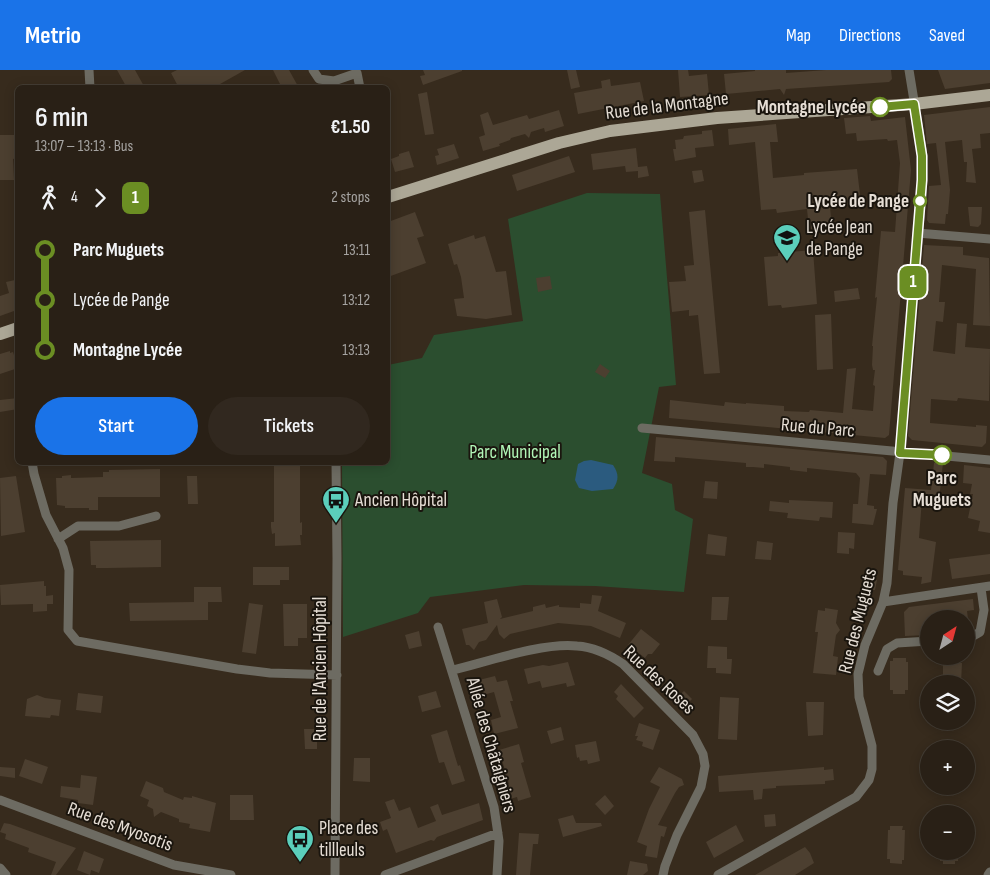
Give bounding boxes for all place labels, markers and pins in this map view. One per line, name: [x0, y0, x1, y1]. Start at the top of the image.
place label: Montagne Lycée: [757, 96, 866, 119]
marker: Montagne Lycée: [870, 97, 890, 117]
place label: Lycée de Pange: [807, 190, 909, 213]
marker: Lycée de Pange: [913, 194, 927, 208]
place label: Lycée Jean de Pange: [806, 216, 873, 261]
school or university icon: Lycée Jean de Pange: [772, 223, 802, 262]
marker: Parc Muguets: [932, 445, 952, 465]
place label: Parc Muguets: [913, 467, 971, 512]
bus stop icon: Ancien Hôpital: [321, 485, 351, 524]
place label: Ancien Hôpital: [354, 489, 447, 512]
place label: Place des tillleuls: [319, 817, 379, 862]
bus stop icon: Place des tillleuls: [285, 824, 315, 863]

